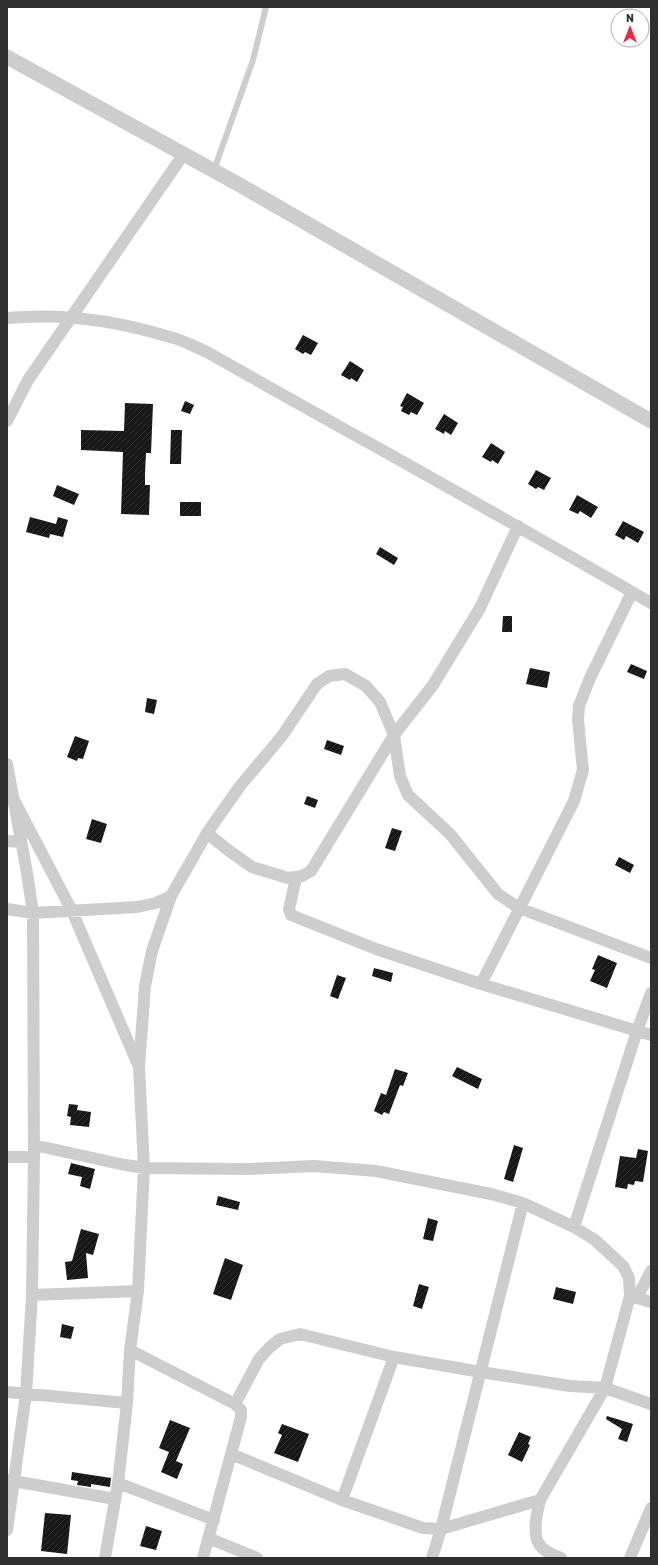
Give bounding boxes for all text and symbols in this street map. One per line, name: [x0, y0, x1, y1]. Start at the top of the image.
north arrow: [610, 8, 650, 48]
text: N: [626, 12, 634, 25]

